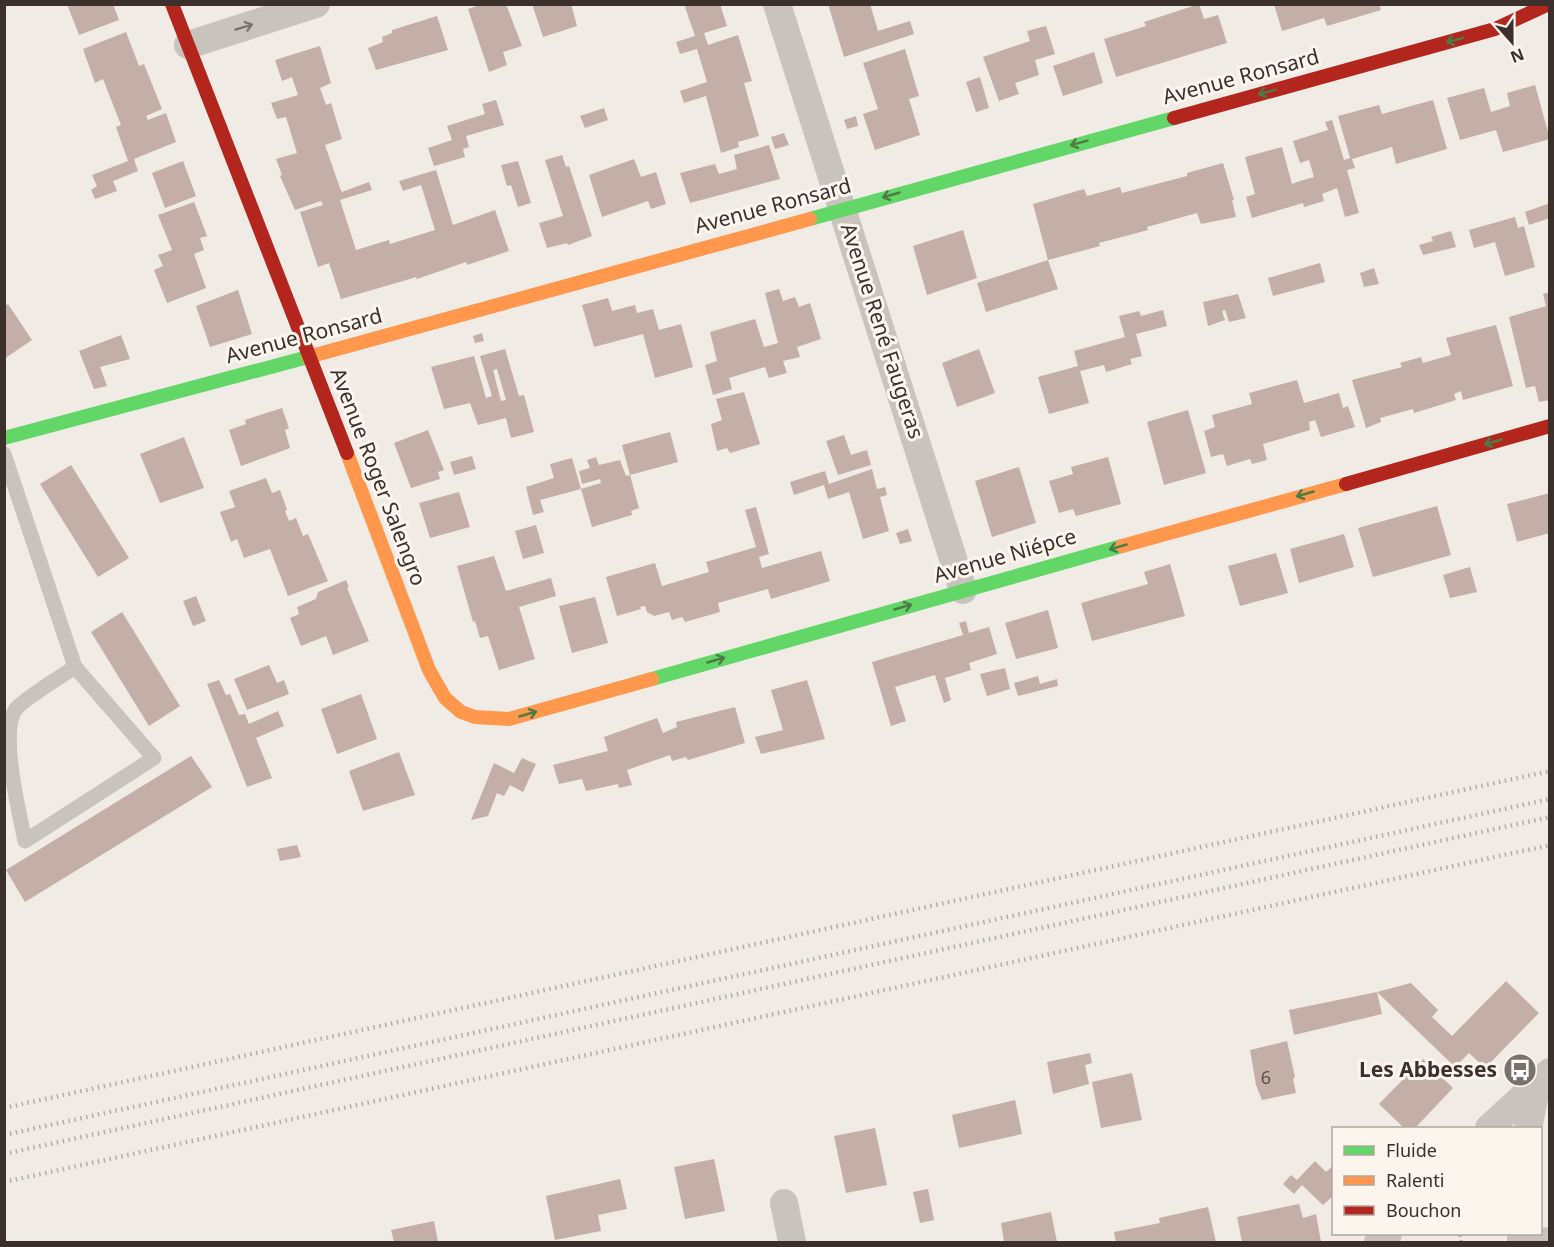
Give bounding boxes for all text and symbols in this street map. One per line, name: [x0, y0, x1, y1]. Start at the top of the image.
north arrow: [1482, 12, 1542, 72]
one-way arrow: [234, 21, 253, 32]
one-way arrow: [1446, 35, 1465, 46]
street label: Avenue Ronsard: [1159, 42, 1322, 110]
text: N: [1507, 43, 1527, 69]
one-way arrow: [1258, 87, 1277, 98]
one-way arrow: [1070, 138, 1089, 150]
street label: Avenue Ronsard: [691, 171, 854, 239]
one-way arrow: [882, 190, 901, 201]
street label: Avenue René Faugeras: [835, 219, 931, 442]
street label: Avenue Ronsard: [222, 301, 385, 369]
street label: Avenue Roger Salengro: [324, 364, 433, 590]
one-way arrow: [1484, 437, 1503, 448]
one-way arrow: [1296, 489, 1315, 500]
street label: Avenue Niépce: [930, 521, 1079, 589]
one-way arrow: [1108, 541, 1127, 553]
one-way arrow: [893, 601, 912, 612]
one-way arrow: [706, 654, 725, 665]
one-way arrow: [518, 708, 537, 719]
bus stop icon: Les Abbesses: [1502, 1052, 1538, 1088]
place label: Les Abbesses: [1359, 1055, 1497, 1083]
house number: 6: [1261, 1065, 1271, 1089]
legend: [1332, 1127, 1542, 1235]
text: Fluide: [1386, 1138, 1437, 1162]
text: Ralenti: [1386, 1168, 1444, 1192]
text: Bouchon: [1386, 1198, 1462, 1222]

